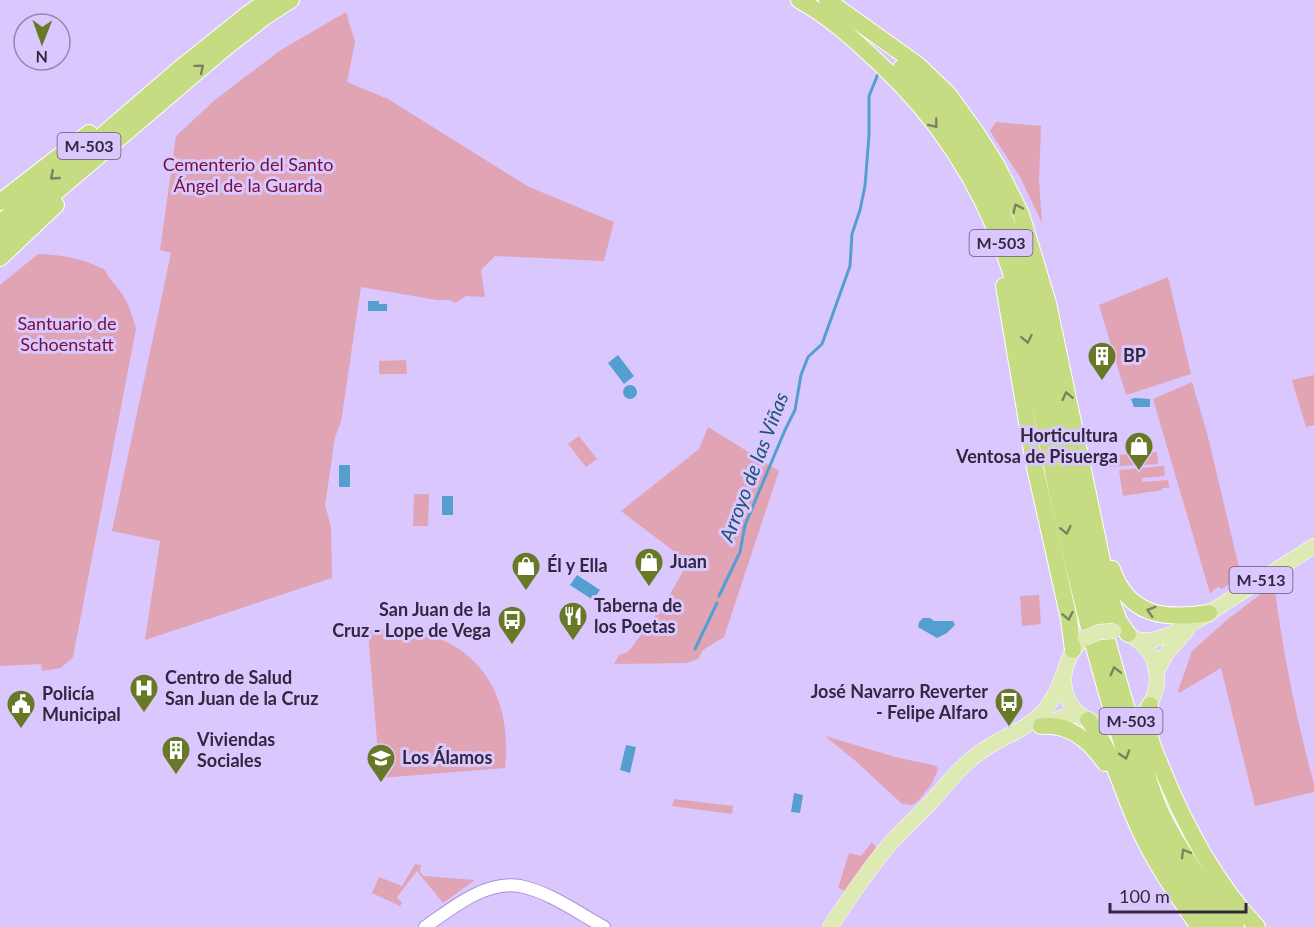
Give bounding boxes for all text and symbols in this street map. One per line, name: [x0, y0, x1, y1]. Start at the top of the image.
north arrow: [12, 12, 72, 72]
text: N: [35, 48, 48, 67]
one-way arrow: [194, 65, 205, 76]
one-way arrow: [927, 117, 938, 128]
road number: M-503: [58, 133, 121, 159]
park label: Cementerio del Santo Ángel de la Guarda: [163, 153, 333, 196]
one-way arrow: [50, 169, 61, 180]
one-way arrow: [1012, 203, 1024, 214]
road number: M-503: [970, 230, 1032, 256]
park label: Santuario de Schoenstatt: [17, 312, 117, 355]
one-way arrow: [1020, 334, 1033, 344]
building icon: BP: [1086, 340, 1118, 382]
place label: BP: [1123, 344, 1146, 366]
water label: Arroyo de las Viñas: [713, 389, 793, 546]
one-way arrow: [1061, 391, 1074, 401]
place label: Horticultura Ventosa de Pisuerga: [955, 424, 1118, 467]
shop icon: Horticultura Ventosa de Pisuerga: [1123, 430, 1155, 472]
one-way arrow: [1059, 525, 1072, 535]
shop icon: Juan: [633, 546, 665, 588]
shop icon: Él y Ella: [510, 550, 542, 592]
place label: Juan: [670, 550, 707, 572]
place label: Él y Ella: [547, 554, 608, 576]
road number: M-513: [1230, 567, 1292, 593]
place label: Taberna de los Poetas: [594, 594, 682, 637]
place label: San Juan de la Cruz - Lope de Vega: [332, 598, 491, 641]
restaurant icon: Taberna de los Poetas: [557, 600, 589, 642]
bus stop icon: San Juan de la Cruz - Lope de Vega: [496, 604, 528, 646]
one-way arrow: [1146, 605, 1157, 618]
one-way arrow: [1061, 611, 1074, 621]
place label: Centro de Salud San Juan de la Cruz: [165, 666, 318, 709]
one-way arrow: [1110, 667, 1123, 677]
hospital icon: Centro de Salud San Juan de la Cruz: [128, 672, 160, 714]
place label: José Navarro Reverter - Felipe Alfaro: [811, 680, 988, 723]
place label: Policía Municipal: [42, 682, 121, 725]
bus stop icon: José Navarro Reverter - Felipe Alfaro: [993, 686, 1025, 728]
public building icon: Policía Municipal: [5, 688, 37, 730]
road number: M-503: [1100, 708, 1162, 734]
place label: Viviendas Sociales: [196, 728, 275, 771]
building icon: Viviendas Sociales: [160, 734, 192, 776]
school or university icon: Los Álamos: [365, 742, 397, 784]
place label: Los Álamos: [402, 746, 492, 768]
one-way arrow: [1118, 749, 1130, 760]
one-way arrow: [1180, 849, 1192, 859]
scale bar: [1110, 876, 1246, 914]
text: 100 m: [1119, 885, 1170, 907]

